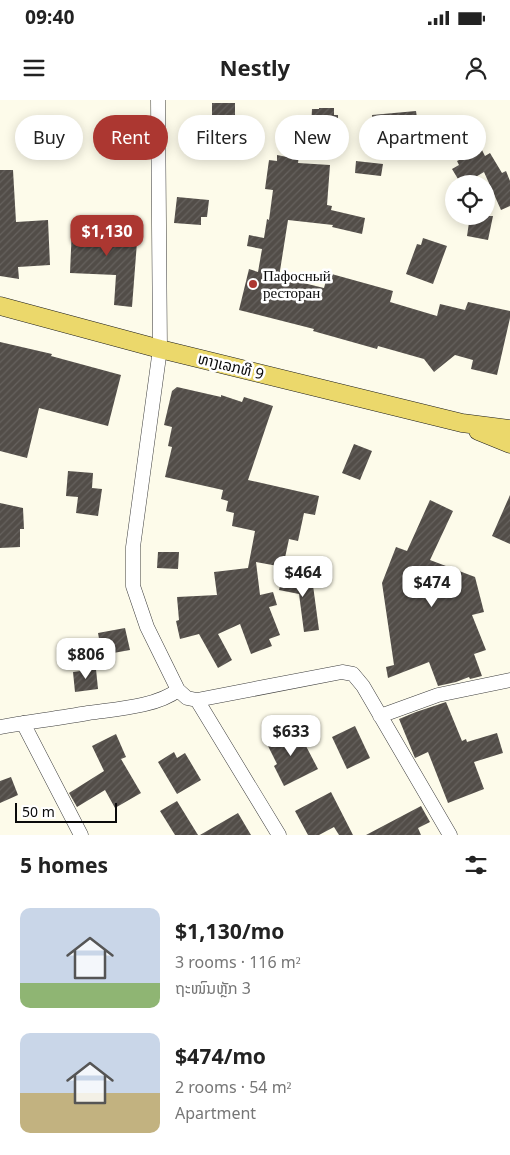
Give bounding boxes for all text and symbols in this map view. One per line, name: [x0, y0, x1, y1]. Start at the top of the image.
text: 09:40: [25, 2, 75, 33]
text: Nestly: [220, 50, 290, 86]
icon: menu: [20, 54, 48, 82]
icon: person: [462, 54, 490, 82]
chip: Buy: [15, 115, 83, 160]
chip: Rent: [93, 115, 168, 160]
chip: Filters: [178, 115, 265, 160]
chip: New: [275, 115, 349, 160]
chip: Apartment: [359, 115, 486, 160]
map controls: [445, 175, 495, 225]
button: locate: [445, 175, 495, 225]
pin: $1,130: [66, 214, 148, 257]
text: $1,130: [81, 218, 133, 244]
place label: Пафосный ресторан: [263, 263, 331, 305]
marker: Пафосный ресторан: [247, 278, 259, 290]
street label: ທາງເລກທີ 9: [195, 346, 267, 386]
pin: $464: [273, 556, 333, 598]
text: $464: [284, 559, 322, 585]
pin: $474: [402, 566, 462, 608]
text: $474: [413, 569, 451, 595]
pin: $806: [56, 638, 116, 680]
text: $806: [67, 641, 105, 667]
pin: $633: [261, 714, 321, 757]
text: $633: [272, 718, 310, 744]
scale bar: [15, 800, 118, 823]
text: 50 m: [22, 800, 55, 823]
text: 5 homes: [20, 848, 108, 883]
icon: filters: [462, 851, 490, 879]
text: $1,130/mo: [175, 914, 284, 949]
icon: home: [60, 928, 120, 988]
text: 3 rooms · 116 m²: [175, 949, 301, 975]
text: ຖະໜົນຫຼັກ 3: [175, 975, 251, 1001]
text: $474/mo: [175, 1039, 266, 1074]
icon: home: [60, 1053, 120, 1113]
text: 2 rooms · 54 m²: [175, 1074, 291, 1100]
text: Apartment: [175, 1100, 256, 1126]

